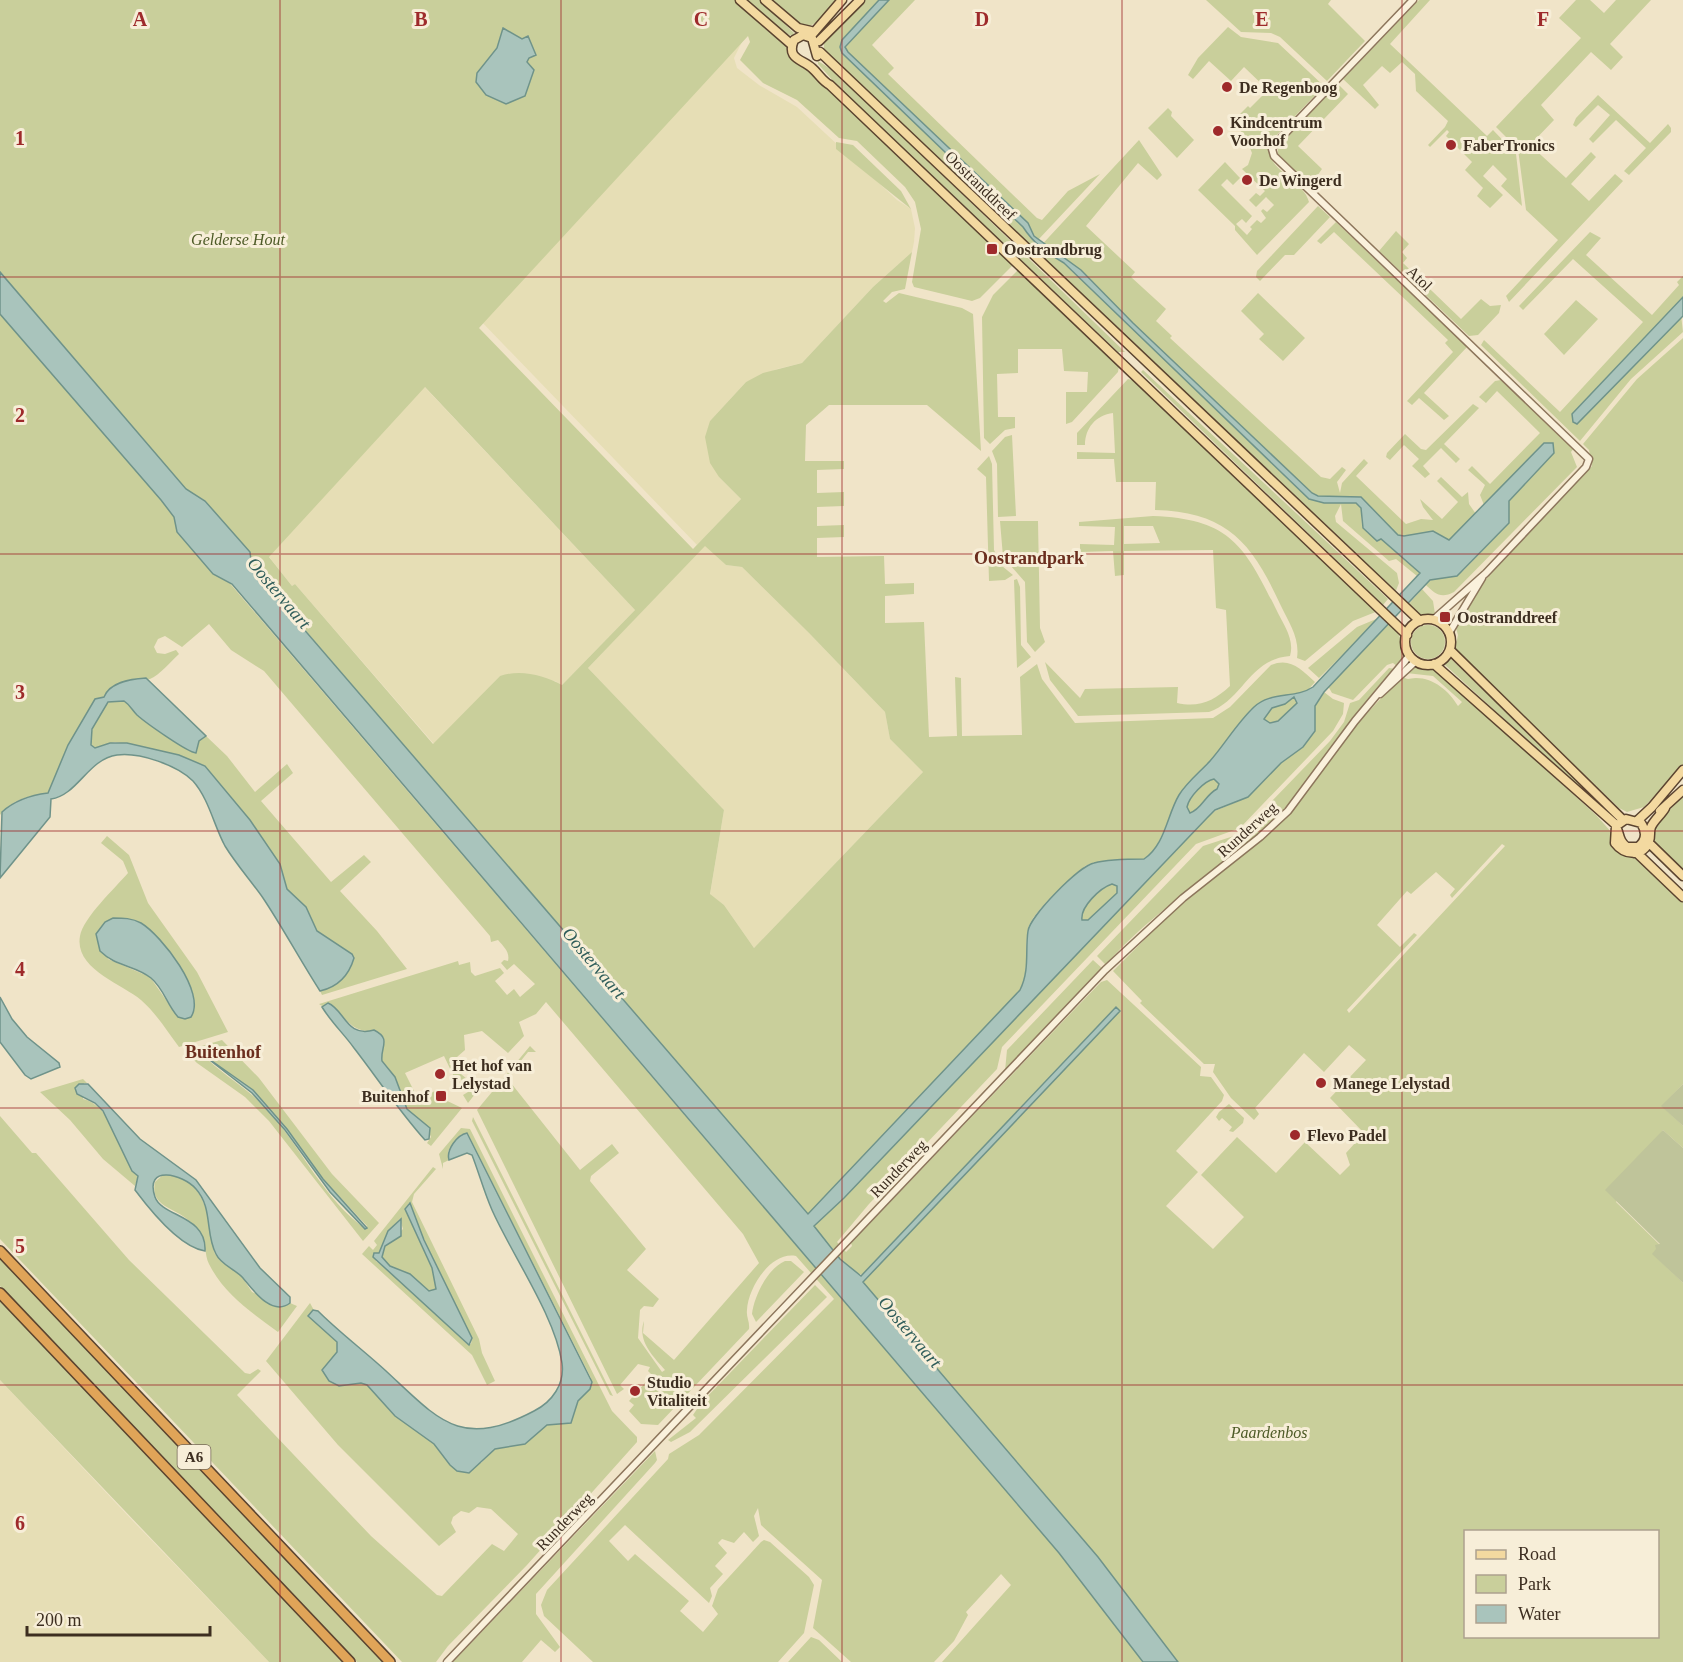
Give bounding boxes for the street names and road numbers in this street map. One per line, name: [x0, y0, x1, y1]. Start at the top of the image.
street label: Oostranddreef: [942, 147, 1020, 224]
street label: Atol: [1404, 262, 1436, 295]
street label: Runderweg: [1214, 798, 1281, 861]
street label: Runderweg: [867, 1136, 931, 1201]
road number: A6: [178, 1445, 210, 1469]
street label: Runderweg: [533, 1489, 597, 1554]

